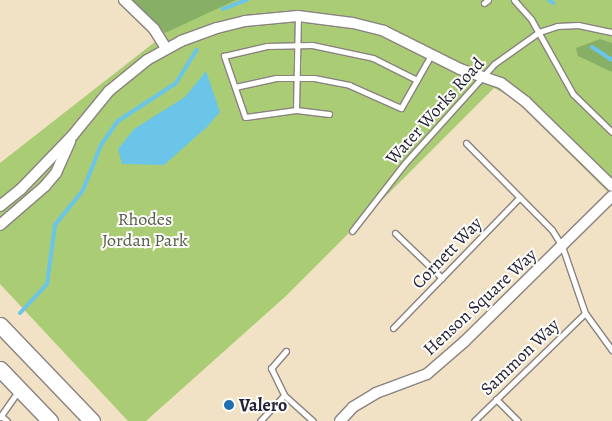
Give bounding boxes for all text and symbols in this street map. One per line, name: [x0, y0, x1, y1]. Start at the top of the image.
street label: Water Works Road: [381, 53, 489, 169]
park label: Rhodes Jordan Park: [102, 209, 188, 252]
street label: Cornett Way: [407, 213, 487, 293]
street label: Henson Square Way: [419, 244, 541, 360]
street label: Sammon Way: [476, 314, 564, 400]
place label: Valero: [239, 394, 287, 416]
marker: Valero: [223, 399, 235, 411]

